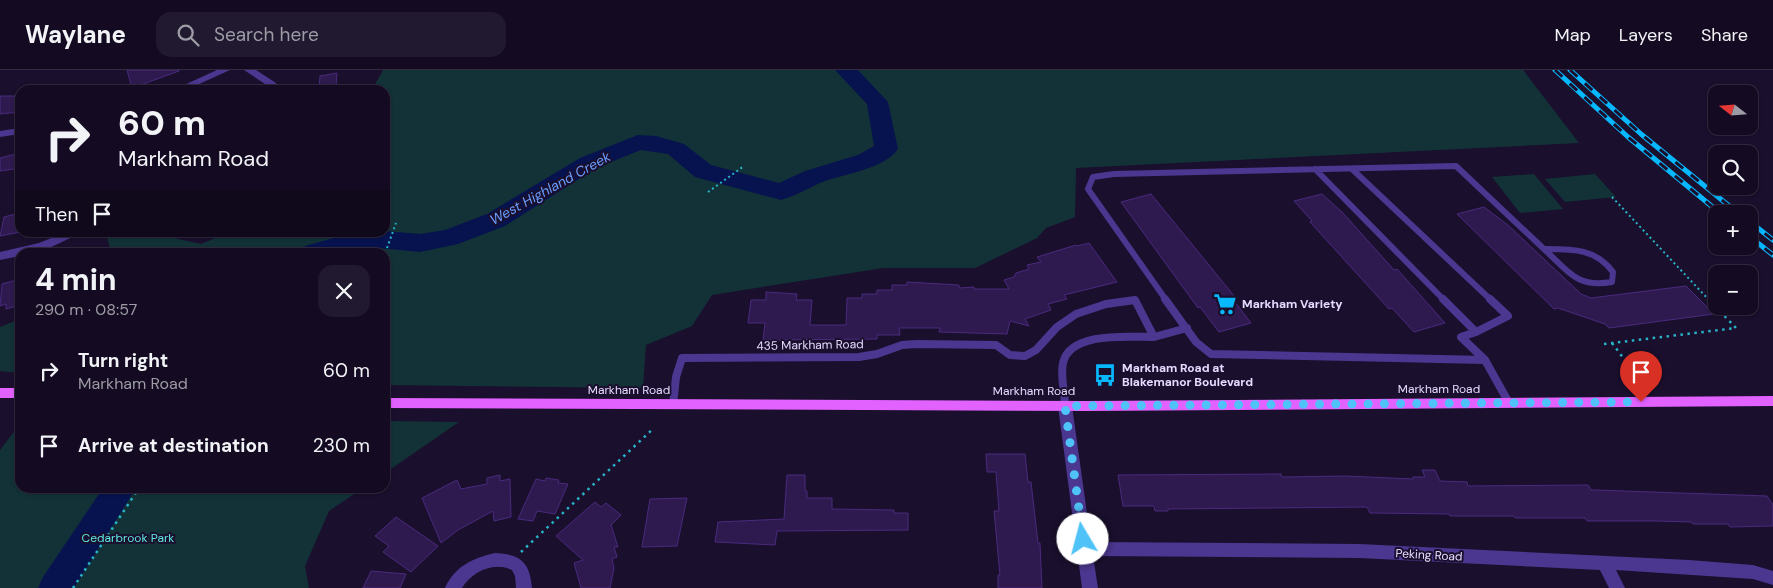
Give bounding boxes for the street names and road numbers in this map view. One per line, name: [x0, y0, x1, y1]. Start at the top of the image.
street label: 435 Markham Road: [756, 336, 864, 354]
street label: Markham Road: [1398, 381, 1480, 397]
street label: Markham Road: [588, 382, 670, 398]
street label: Markham Road: [993, 383, 1075, 399]
street label: Peking Road: [1395, 545, 1463, 565]

